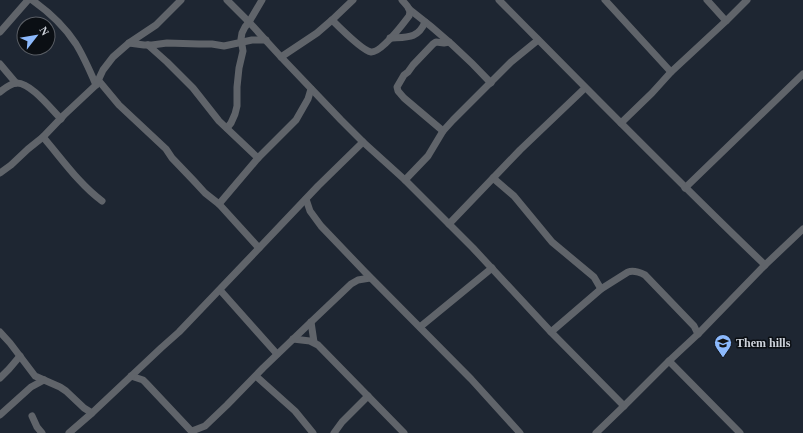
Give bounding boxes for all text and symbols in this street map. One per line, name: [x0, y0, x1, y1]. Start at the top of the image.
north arrow: [16, 16, 56, 56]
text: N: [37, 24, 52, 37]
school or university icon: Them hills: [713, 333, 733, 358]
place label: Them hills: [736, 336, 791, 350]

